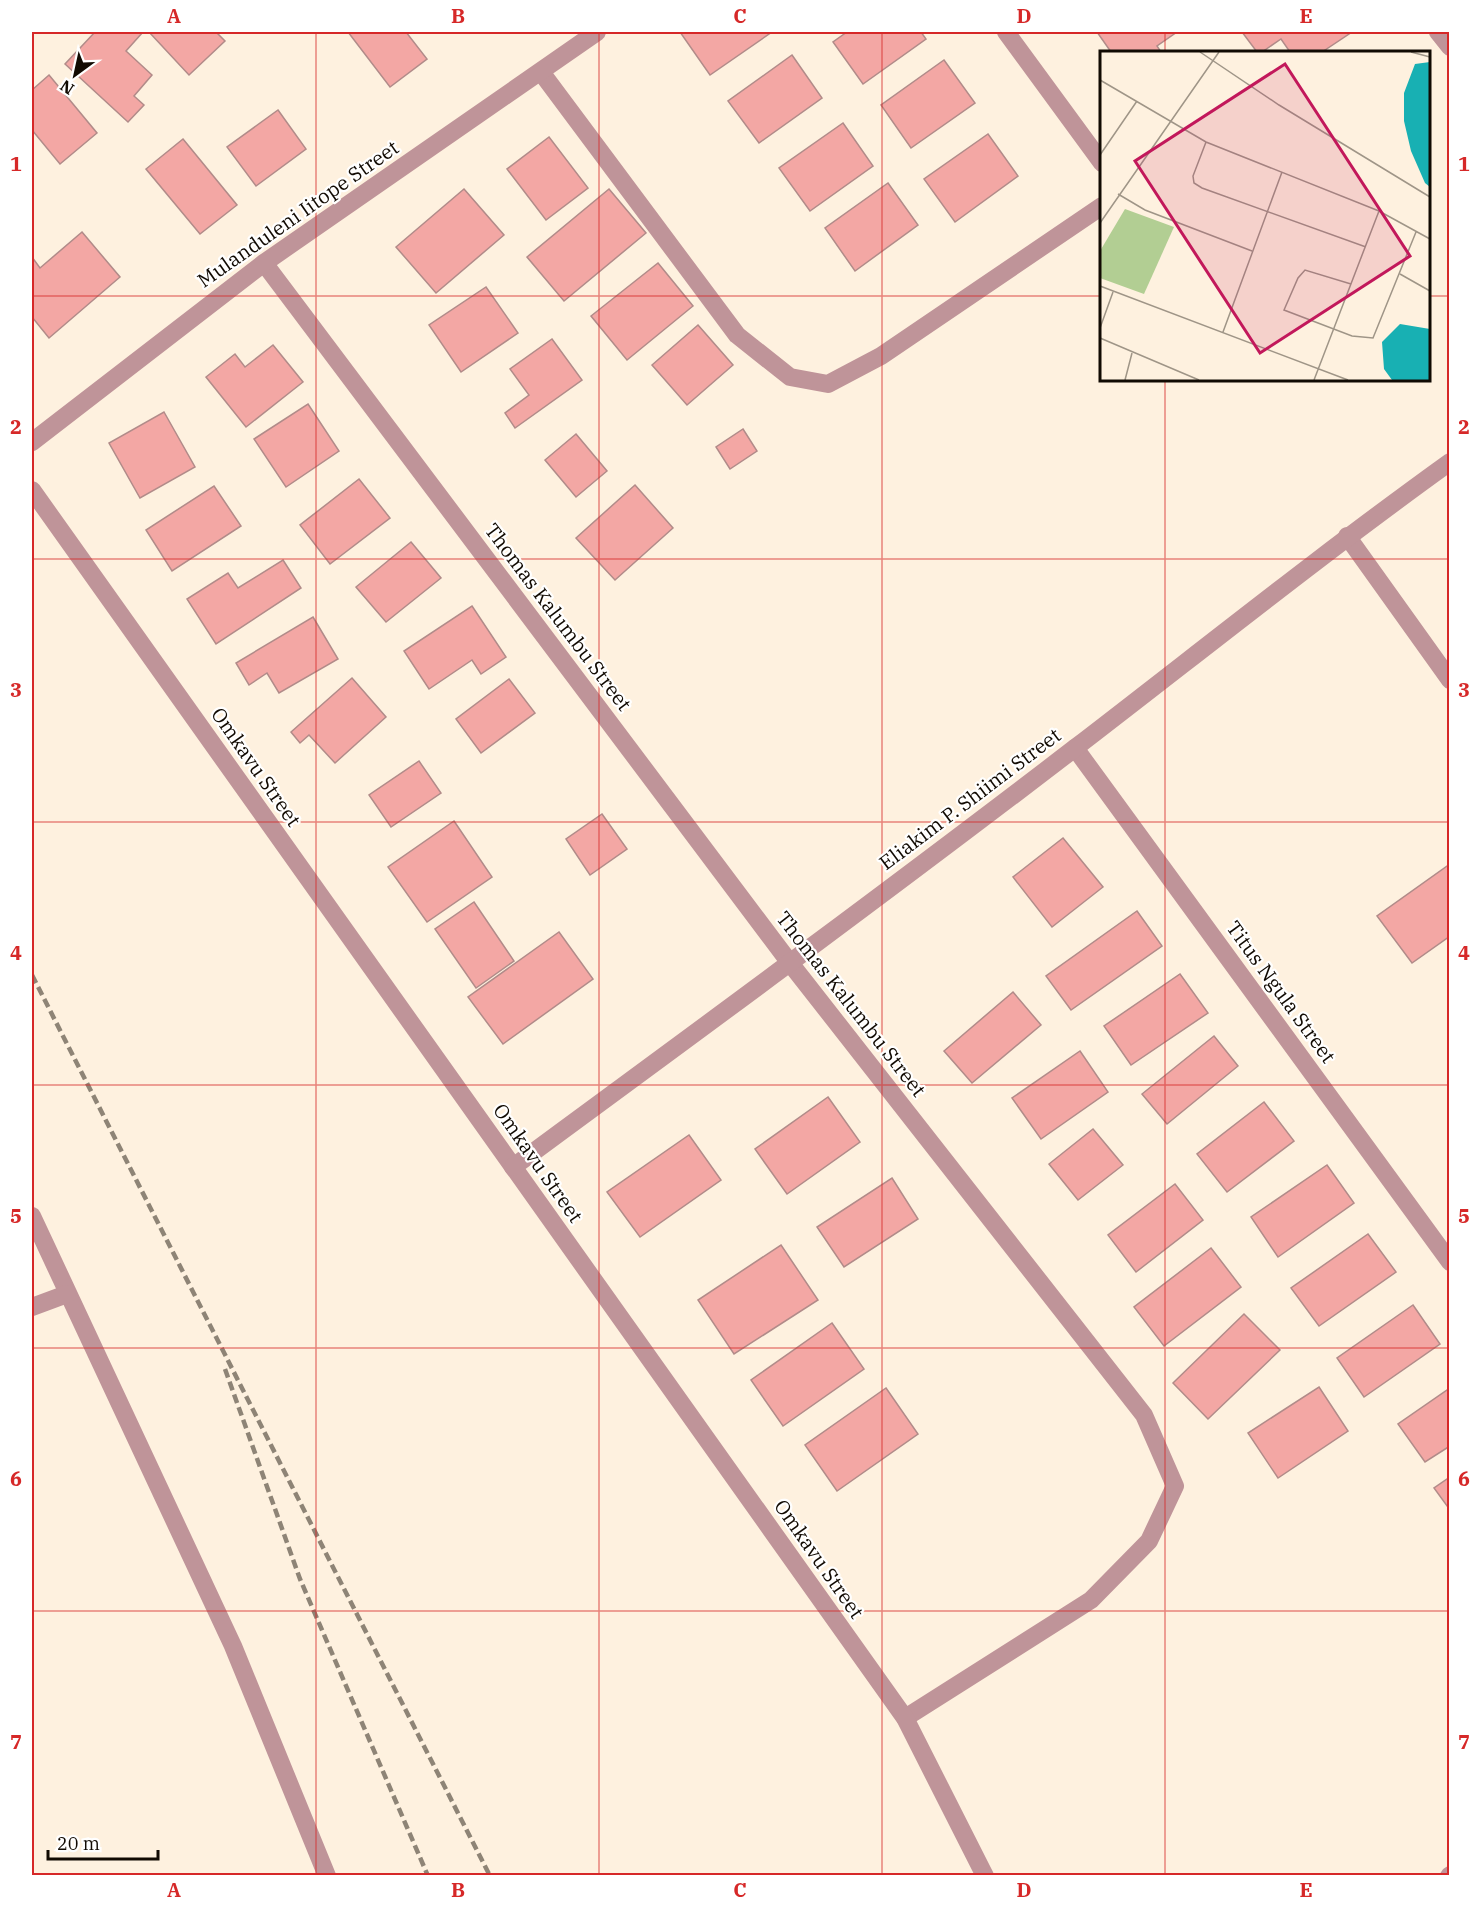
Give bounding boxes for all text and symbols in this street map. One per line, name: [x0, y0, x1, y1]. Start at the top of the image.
text: A: [167, 2, 181, 29]
text: B: [451, 2, 465, 29]
text: C: [733, 2, 747, 29]
text: D: [1016, 2, 1032, 29]
text: E: [1299, 2, 1313, 29]
north arrow: [45, 45, 105, 105]
inset map: [1100, 51, 1430, 381]
text: N: [56, 76, 78, 99]
street label: Mulanduleni Iitope Street: [192, 134, 404, 293]
text: 1: [10, 150, 22, 177]
text: 1: [1458, 150, 1470, 177]
text: 2: [10, 413, 22, 440]
text: 2: [1458, 413, 1470, 440]
street label: Thomas Kalumbu Street: [479, 517, 638, 716]
text: 3: [10, 676, 22, 703]
text: 3: [1458, 676, 1470, 703]
street label: Omkavu Street: [205, 702, 308, 832]
street label: Eliakim P. Shiimi Street: [873, 721, 1066, 876]
street label: Thomas Kalumbu Street: [770, 905, 932, 1102]
street label: Titus Ngula Street: [1221, 915, 1342, 1068]
text: 4: [10, 939, 22, 966]
text: 4: [1458, 939, 1470, 966]
street label: Omkavu Street: [487, 1098, 590, 1228]
text: 5: [10, 1202, 22, 1229]
text: 5: [1458, 1202, 1470, 1229]
text: 6: [10, 1465, 22, 1492]
text: 6: [1458, 1465, 1470, 1492]
street label: Omkavu Street: [768, 1494, 871, 1624]
text: 7: [10, 1728, 22, 1755]
text: 7: [1458, 1728, 1470, 1755]
scale bar: [48, 1823, 158, 1861]
text: 20 m: [57, 1832, 100, 1855]
text: A: [167, 1876, 181, 1903]
text: B: [451, 1876, 465, 1903]
text: C: [733, 1876, 747, 1903]
text: D: [1016, 1876, 1032, 1903]
text: E: [1299, 1876, 1313, 1903]

